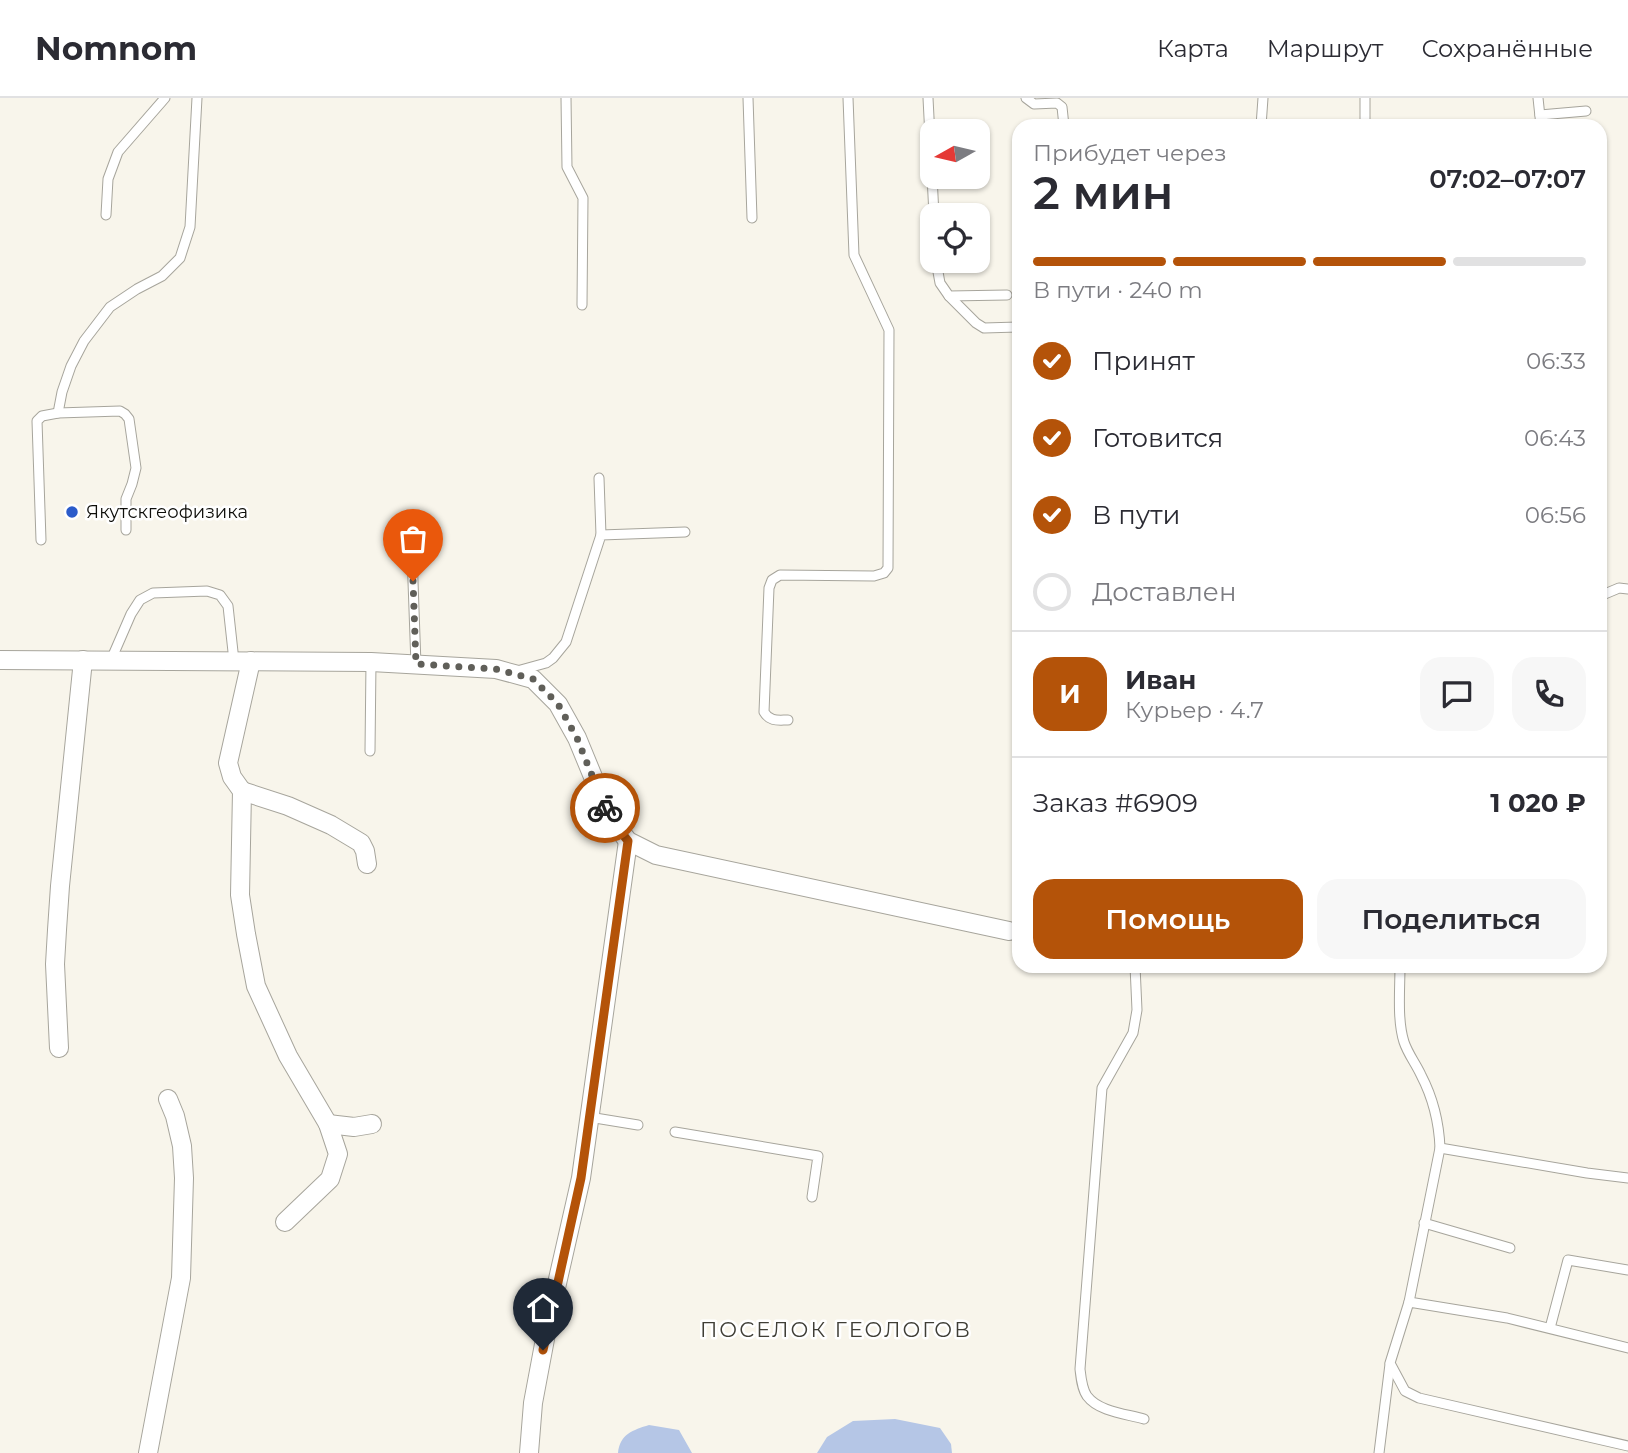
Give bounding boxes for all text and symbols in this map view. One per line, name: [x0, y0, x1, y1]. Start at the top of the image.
text: Nomnom: [35, 28, 197, 68]
text: Карта: [1157, 34, 1229, 63]
text: Маршрут: [1267, 34, 1383, 63]
text: Сохранённые: [1421, 34, 1593, 63]
north arrow: [920, 119, 990, 189]
map controls: [920, 119, 990, 273]
text: Прибудет через: [1033, 139, 1227, 167]
text: 07:02–07:07: [1429, 163, 1586, 195]
text: 2 мин: [1033, 164, 1173, 221]
button: locate: [920, 203, 990, 273]
text: В пути · 240 m: [1033, 276, 1203, 304]
icon: check: [1033, 342, 1071, 380]
text: Принят: [1092, 345, 1195, 377]
text: 06:33: [1526, 347, 1586, 375]
icon: check: [1033, 419, 1071, 457]
text: Готовится: [1092, 422, 1223, 454]
text: 06:43: [1524, 424, 1586, 452]
icon: check: [1033, 496, 1071, 534]
text: В пути: [1092, 499, 1181, 531]
place label: Якутскгеофизика: [86, 501, 248, 523]
text: 06:56: [1525, 501, 1586, 529]
marker: Якутскгеофизика: [64, 504, 80, 520]
pin: [383, 509, 443, 581]
icon: bag: [394, 520, 432, 558]
text: Доставлен: [1092, 576, 1237, 608]
button: chat: [1420, 657, 1494, 731]
button: phone: [1512, 657, 1586, 731]
text: Иван: [1125, 664, 1196, 696]
text: И: [1059, 678, 1081, 710]
text: Курьер · 4.7: [1125, 696, 1264, 724]
courier: [570, 773, 640, 843]
text: Заказ #6909: [1033, 787, 1198, 819]
text: 1 020 ₽: [1490, 787, 1586, 819]
icon: bike: [586, 789, 624, 827]
button: Помощь: [1033, 879, 1303, 959]
button: Поделиться: [1317, 879, 1586, 959]
pin: [513, 1278, 573, 1350]
icon: home: [524, 1289, 562, 1327]
district label: ПОСЕЛОК ГЕОЛОГОВ: [700, 1317, 972, 1342]

